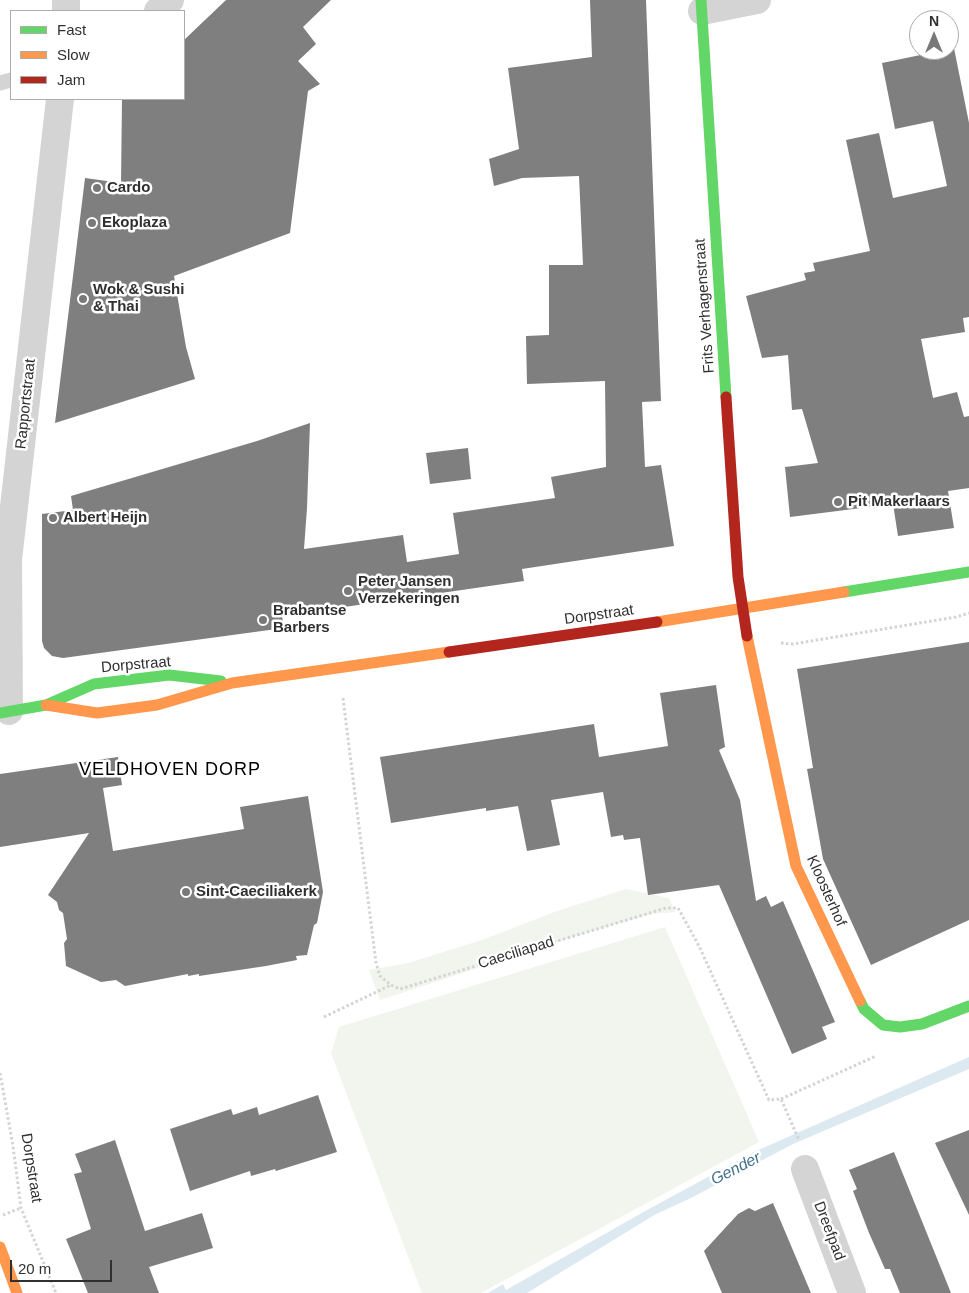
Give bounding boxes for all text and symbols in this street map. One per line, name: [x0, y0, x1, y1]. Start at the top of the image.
legend: [10, 10, 185, 100]
north arrow: [909, 10, 959, 60]
text: N: [929, 13, 939, 29]
text: Fast: [57, 21, 86, 38]
text: Slow: [57, 46, 90, 63]
text: Jam: [57, 71, 85, 88]
place label: Cardo: [107, 179, 150, 197]
marker: Cardo: [91, 182, 103, 194]
place label: Ekoplaza: [102, 214, 167, 232]
marker: Ekoplaza: [86, 217, 98, 229]
street label: Frits Verhagenstraat: [691, 238, 719, 374]
place label: Wok & Sushi & Thai: [93, 281, 184, 316]
marker: Wok & Sushi & Thai: [77, 293, 89, 305]
street label: Rapportstraat: [12, 358, 40, 450]
place label: Pit Makerlaars: [848, 493, 950, 511]
marker: Pit Makerlaars: [832, 496, 844, 508]
place label: Albert Heijn: [63, 509, 147, 527]
marker: Albert Heijn: [47, 512, 59, 524]
place label: Peter Jansen Verzekeringen: [358, 573, 460, 608]
marker: Peter Jansen Verzekeringen: [342, 585, 354, 597]
street label: Dorpstraat: [563, 601, 635, 629]
place label: Brabantse Barbers: [273, 602, 346, 637]
marker: Brabantse Barbers: [257, 614, 269, 626]
street label: Dorpstraat: [100, 653, 172, 677]
district label: VELDHOVEN DORP: [77, 759, 263, 781]
street label: Kloosterhof: [802, 853, 850, 929]
place label: Sint-Caeciliakerk: [196, 883, 317, 901]
marker: Sint-Caeciliakerk: [180, 886, 192, 898]
street label: Caeciliapad: [476, 933, 556, 973]
street label: Dorpstraat: [17, 1132, 45, 1204]
water label: Gender: [708, 1148, 764, 1190]
street label: Dreefpad: [810, 1199, 848, 1263]
scale bar: [12, 1250, 115, 1282]
text: 20 m: [18, 1260, 51, 1277]

